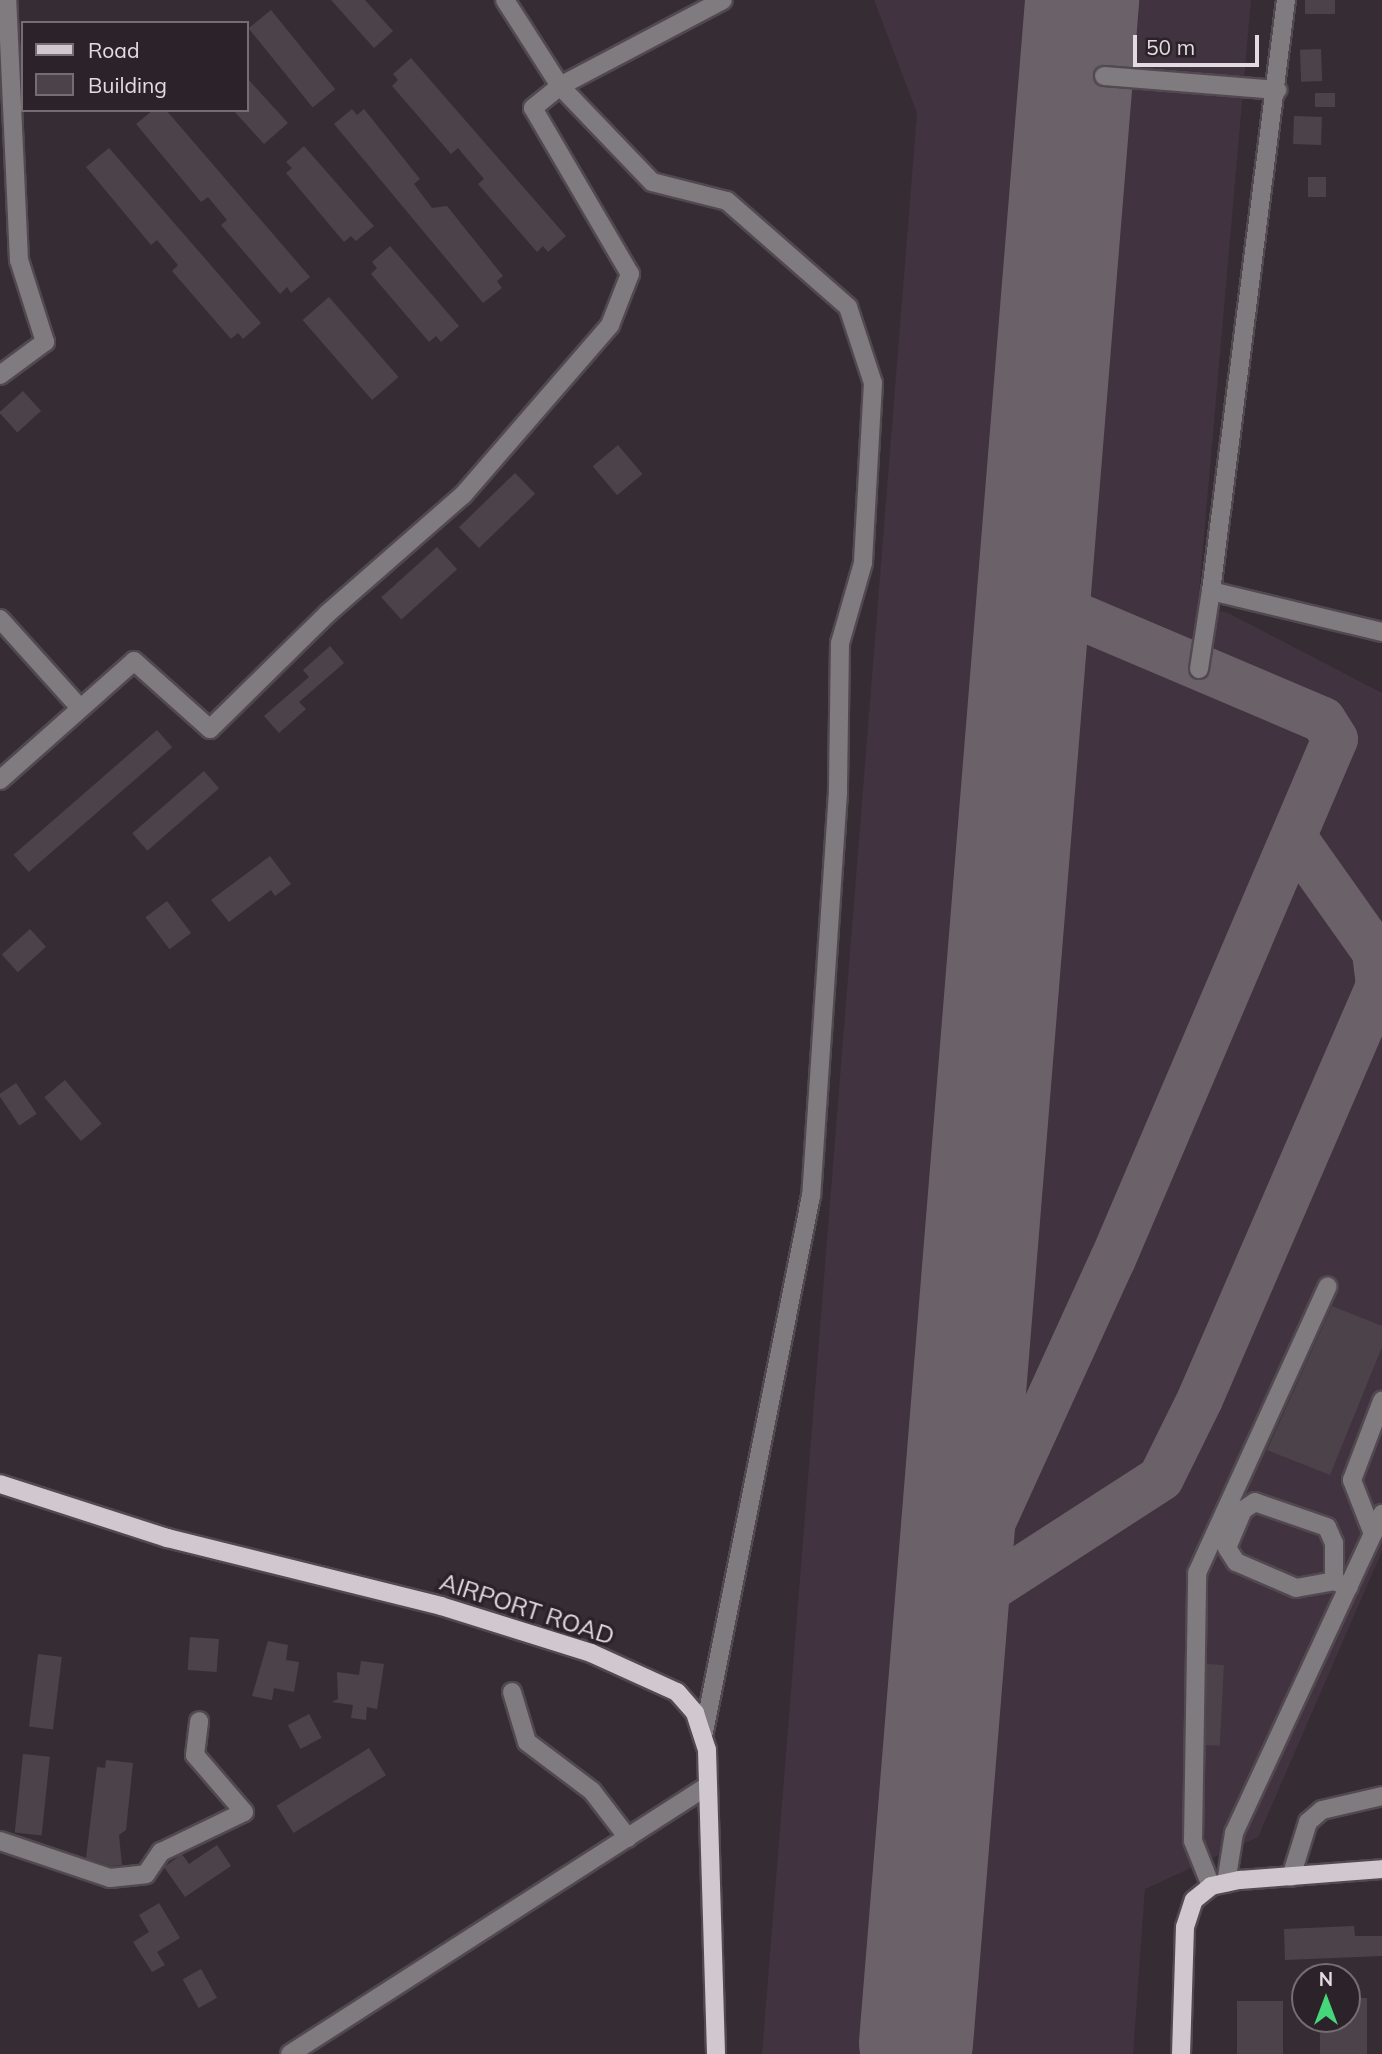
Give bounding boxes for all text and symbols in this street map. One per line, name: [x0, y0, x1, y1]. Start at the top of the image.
legend: [21, 21, 248, 112]
scale bar: [1137, 21, 1263, 65]
text: 50 m: [1146, 34, 1195, 60]
text: Road: [88, 37, 139, 63]
text: Building: [88, 72, 167, 98]
street label: AIRPORT ROAD: [436, 1567, 618, 1651]
north arrow: [1291, 1963, 1361, 2033]
text: N: [1319, 1967, 1333, 1991]

